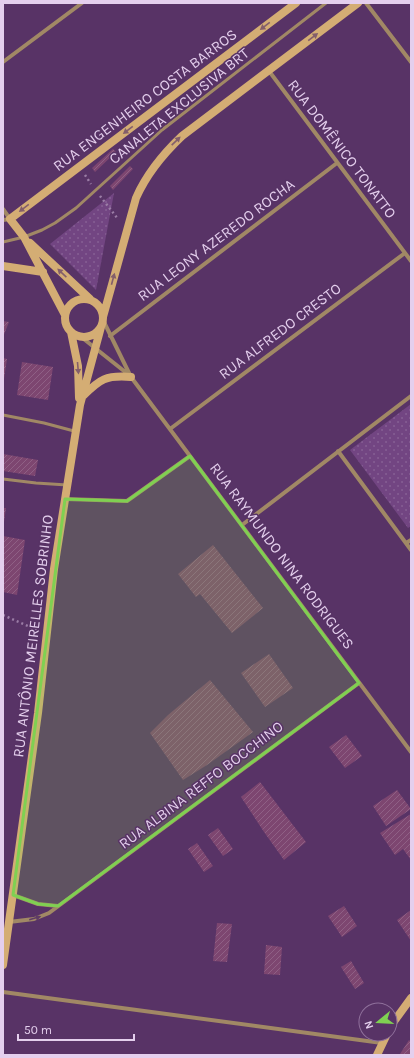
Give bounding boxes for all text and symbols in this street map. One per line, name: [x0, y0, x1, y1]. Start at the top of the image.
one-way arrow: [260, 22, 270, 30]
street label: RUA ENGENHEIRO COSTA BARROS: [50, 25, 240, 175]
one-way arrow: [307, 33, 318, 41]
street label: CANALETA EXCLUSIVA BRT: [105, 44, 253, 168]
street label: RUA DOMÊNICO TONATTO: [284, 76, 400, 222]
one-way arrow: [122, 126, 133, 134]
one-way arrow: [171, 137, 181, 146]
street label: RUA LEONY AZEREDO ROCHA: [134, 175, 298, 305]
one-way arrow: [18, 204, 29, 213]
one-way arrow: [58, 269, 67, 278]
one-way arrow: [110, 273, 116, 285]
street label: RUA ALFREDO CRESTO: [215, 279, 345, 383]
one-way arrow: [74, 362, 81, 374]
street label: RUA RAYMUNDO NINA RODRIGUES: [206, 459, 358, 653]
street label: RUA ANTÔNIO MEIRELLES SOBRINHO: [9, 514, 57, 758]
street label: RUA ALBINA REFFO BOCCHINO: [115, 717, 287, 853]
one-way arrow: [29, 915, 41, 921]
north arrow: [358, 1002, 398, 1042]
scale bar: [18, 1016, 134, 1042]
text: N: [362, 1019, 376, 1031]
text: 50 m: [24, 1023, 52, 1037]

